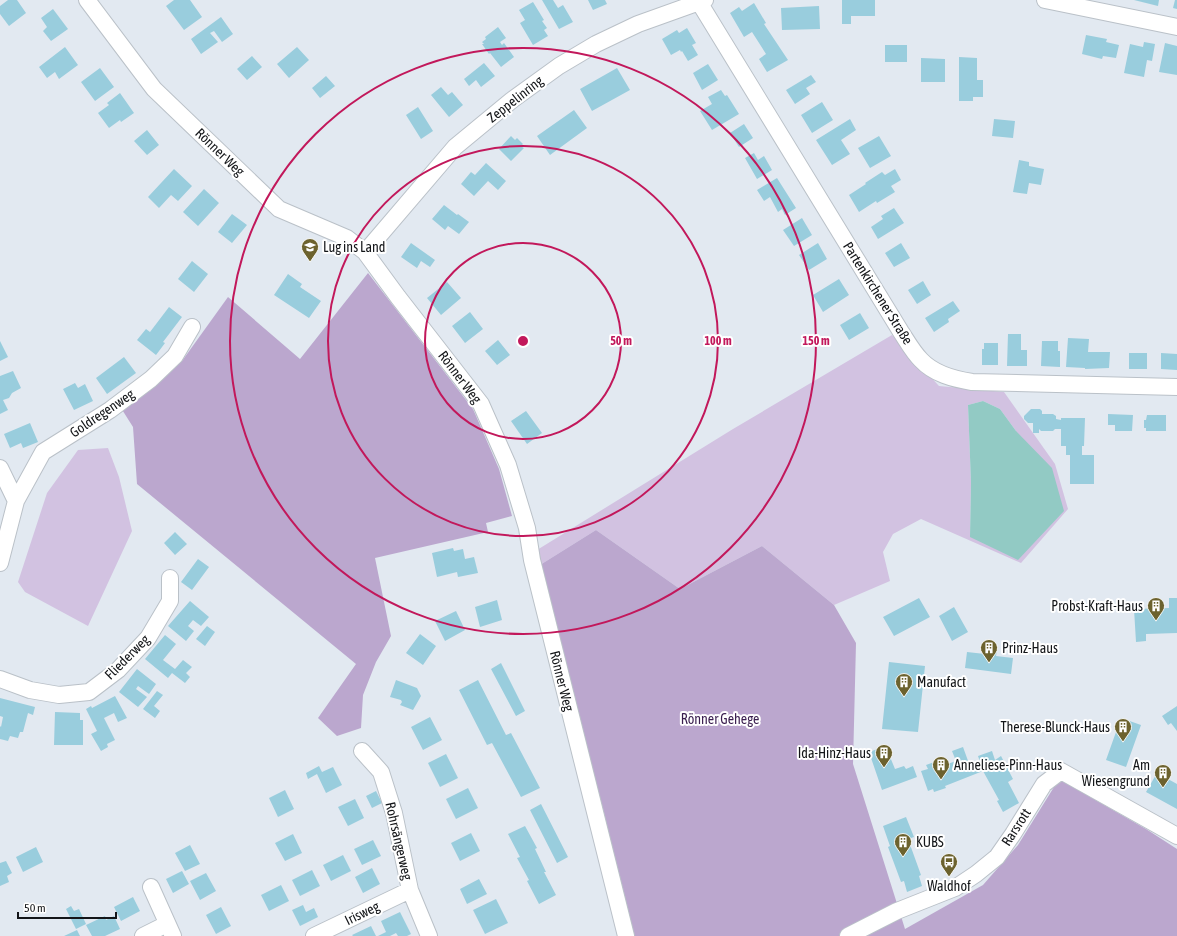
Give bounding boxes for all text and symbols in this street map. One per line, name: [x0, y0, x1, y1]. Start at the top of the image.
street label: Zeppelinring: [484, 72, 546, 126]
street label: Rönner Weg: [192, 125, 248, 179]
school or university icon: Lug ins Land: [300, 237, 320, 262]
place label: Lug ins Land: [323, 239, 385, 255]
street label: Partenkirchener Straße: [840, 239, 916, 347]
centre of rings: [516, 334, 530, 348]
text: 50 m: [610, 334, 632, 348]
text: 100 m: [704, 334, 732, 348]
text: 150 m: [802, 334, 830, 348]
street label: Rönner Weg: [435, 348, 485, 406]
street label: Goldregenweg: [67, 386, 137, 440]
building icon: Probst-Kraft-Haus: [1146, 596, 1166, 621]
place label: Probst-Kraft-Haus: [1051, 598, 1143, 614]
street label: Fliederweg: [101, 631, 153, 683]
building icon: Prinz-Haus: [979, 638, 999, 663]
place label: Prinz-Haus: [1002, 640, 1058, 656]
street label: Rönner Weg: [547, 649, 577, 713]
building icon: Manufact: [894, 672, 914, 697]
place label: Manufact: [917, 674, 966, 690]
park label: Rönner Gehege: [681, 711, 759, 727]
building icon: Therese-Blunck-Haus: [1113, 717, 1133, 742]
place label: Therese-Blunck-Haus: [1001, 719, 1110, 735]
building icon: Ida-Hinz-Haus: [874, 743, 894, 768]
place label: Ida-Hinz-Haus: [798, 745, 871, 761]
building icon: Anneliese-Pinn-Haus: [931, 755, 951, 780]
place label: Anneliese-Pinn-Haus: [954, 757, 1062, 773]
place label: Am Wiesengrund: [1082, 757, 1150, 789]
building icon: Am Wiesengrund: [1153, 763, 1173, 788]
street label: Rohrsängerweg: [382, 800, 416, 882]
street label: Rarsrott: [998, 805, 1034, 849]
building icon: KUBS: [893, 832, 913, 857]
place label: KUBS: [916, 834, 944, 850]
bus stop icon: Waldhof: [939, 852, 959, 877]
place label: Waldhof: [927, 878, 971, 894]
scale bar: [18, 894, 116, 920]
street label: Irisweg: [342, 898, 382, 928]
text: 50 m: [24, 901, 46, 915]

